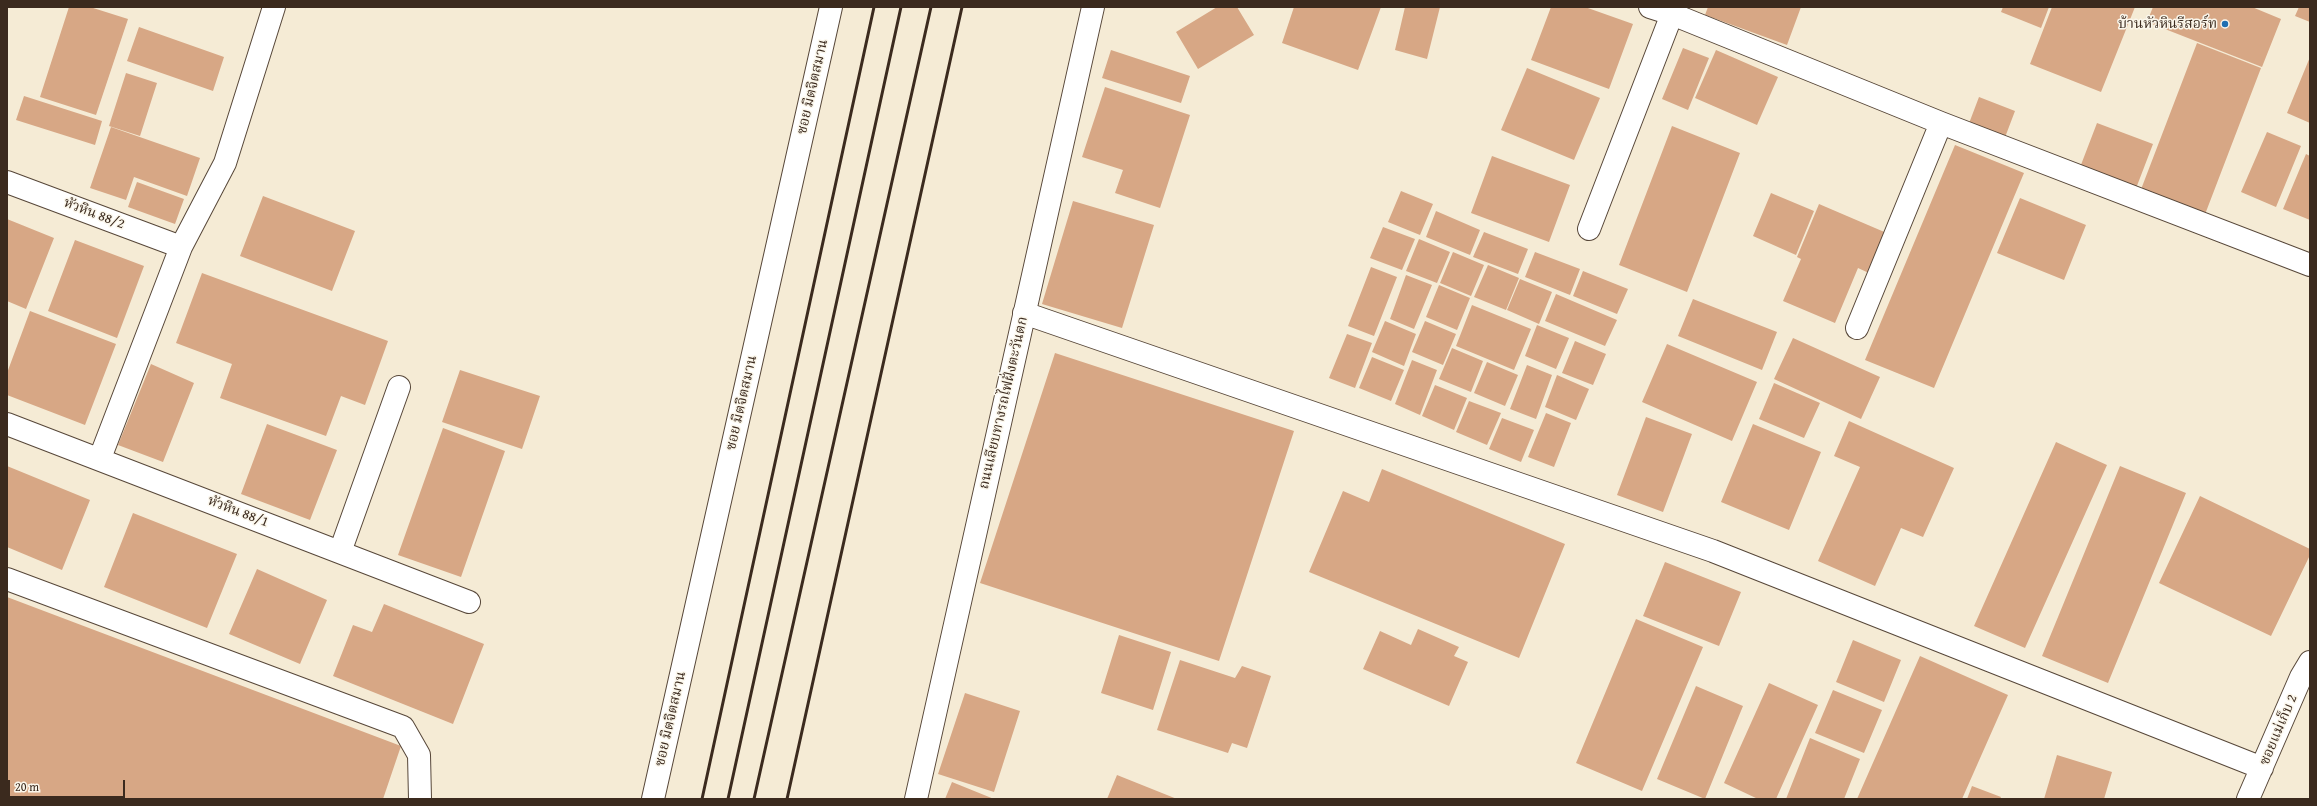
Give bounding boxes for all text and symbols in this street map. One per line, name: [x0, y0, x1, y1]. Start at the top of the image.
place label: บ้านหัวหินรีสอร์ท: [2118, 16, 2217, 32]
marker: บ้านหัวหินรีสอร์ท: [2220, 19, 2230, 29]
street label: ซอย มิตจิตสมาน: [794, 38, 832, 136]
street label: หัวหิน 88/2: [61, 195, 127, 233]
street label: ถนนเลียบทางรถไฟฝั่งตะวันตก: [976, 315, 1032, 491]
street label: ซอย มิตจิตสมาน: [723, 354, 761, 452]
street label: หัวหิน 88/1: [205, 493, 271, 531]
street label: ซอย มิตจิตสมาน: [652, 670, 690, 768]
street label: ซอยแม่เก็บ 2: [2257, 692, 2301, 768]
scale bar: [10, 772, 127, 798]
text: 20 m: [15, 778, 39, 795]

